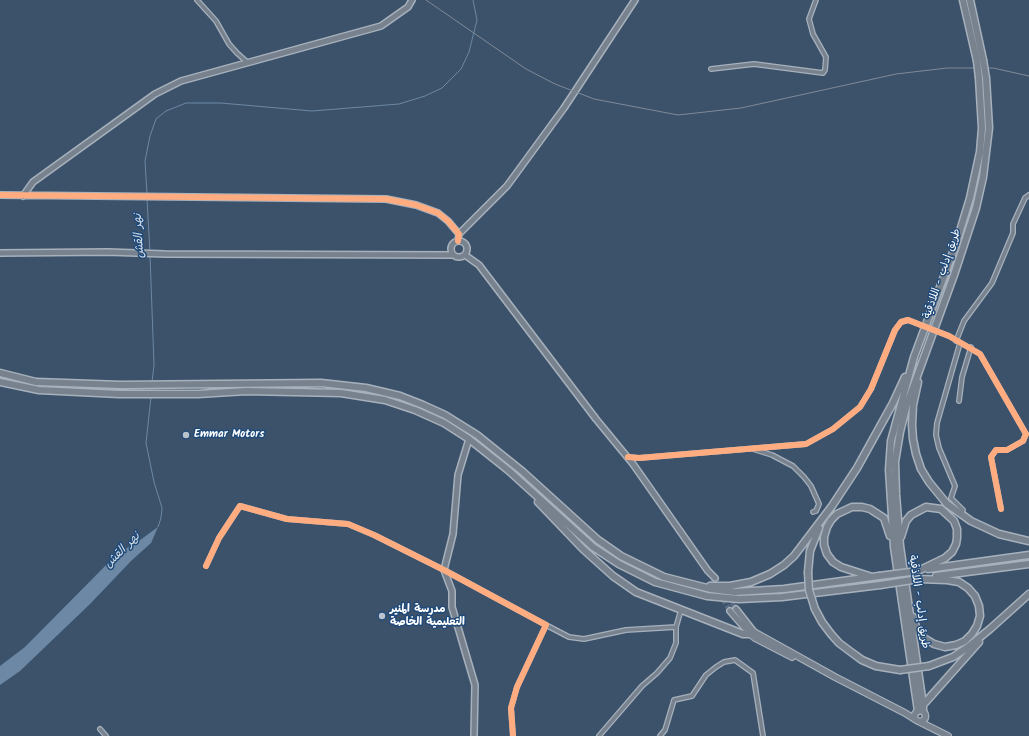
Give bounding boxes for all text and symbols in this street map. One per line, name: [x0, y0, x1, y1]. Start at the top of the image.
water label: نهر القش: [132, 213, 148, 259]
street label: طريق إدلب - اللاذقية: [921, 227, 965, 321]
place label: Emmar Motors: [194, 428, 264, 442]
marker: Emmar Motors: [181, 430, 191, 440]
water label: نهر القش: [102, 530, 144, 572]
street label: طريق إدلب - اللاذقية: [905, 554, 931, 650]
place label: مدرسة المنير التعليمية الخاصة: [390, 603, 465, 629]
marker: مدرسة المنير التعليمية الخاصة: [377, 611, 387, 621]

